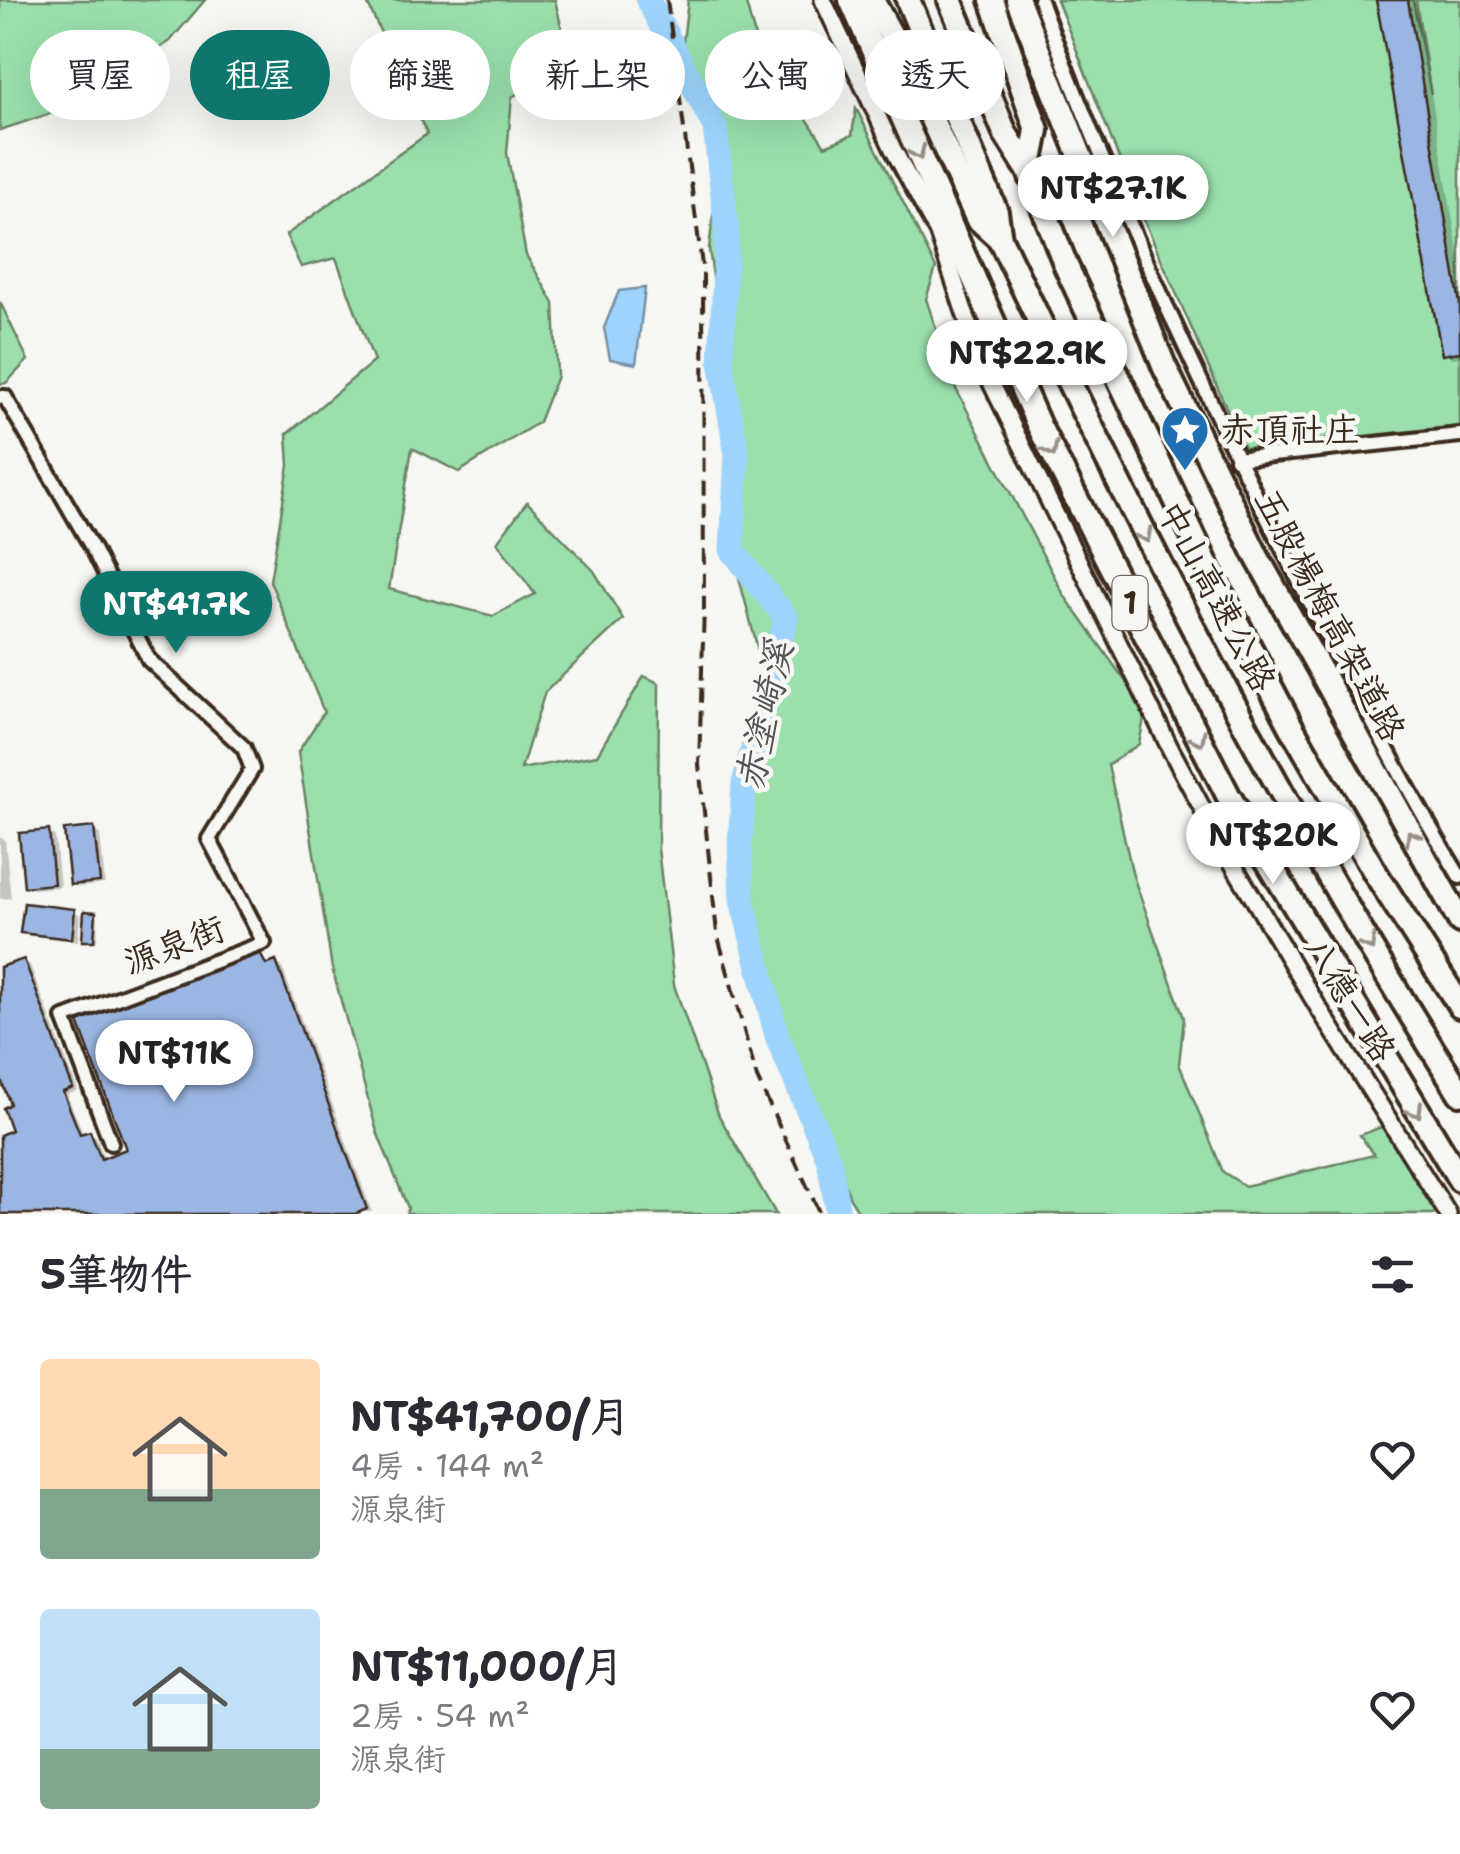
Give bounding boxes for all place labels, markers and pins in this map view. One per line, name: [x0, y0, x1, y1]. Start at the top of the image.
pin: NT$27.1K: [1010, 155, 1216, 240]
pin: NT$22.9K: [924, 320, 1130, 405]
place icon: 赤頂社庄: [1159, 404, 1211, 472]
place label: 赤頂社庄: [1220, 406, 1360, 453]
pin: NT$41.7K: [73, 571, 279, 656]
pin: NT$20K: [1192, 802, 1354, 887]
pin: NT$11K: [93, 1020, 255, 1105]

